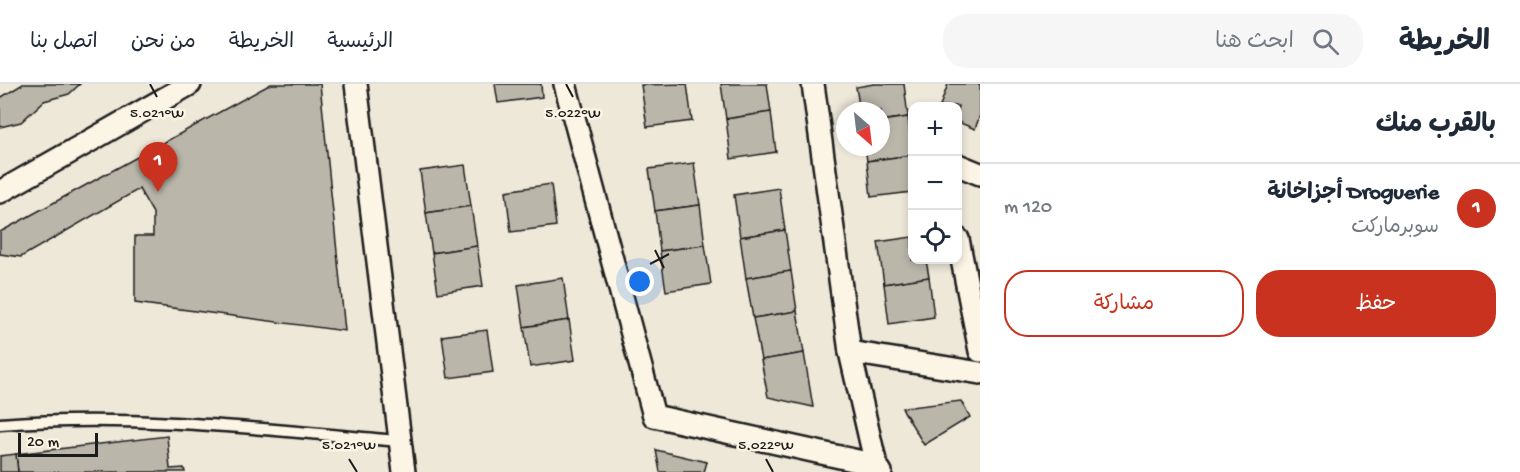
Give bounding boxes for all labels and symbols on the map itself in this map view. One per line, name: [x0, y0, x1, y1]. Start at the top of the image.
north arrow: [836, 102, 890, 156]
text: 5.021°W: [130, 105, 184, 123]
text: 5.022°W: [545, 105, 601, 123]
pin: 1: [138, 142, 178, 192]
your location: [625, 267, 654, 296]
scale bar: [18, 430, 98, 458]
text: 5.021°W: [322, 437, 376, 455]
text: 5.022°W: [738, 437, 794, 455]

